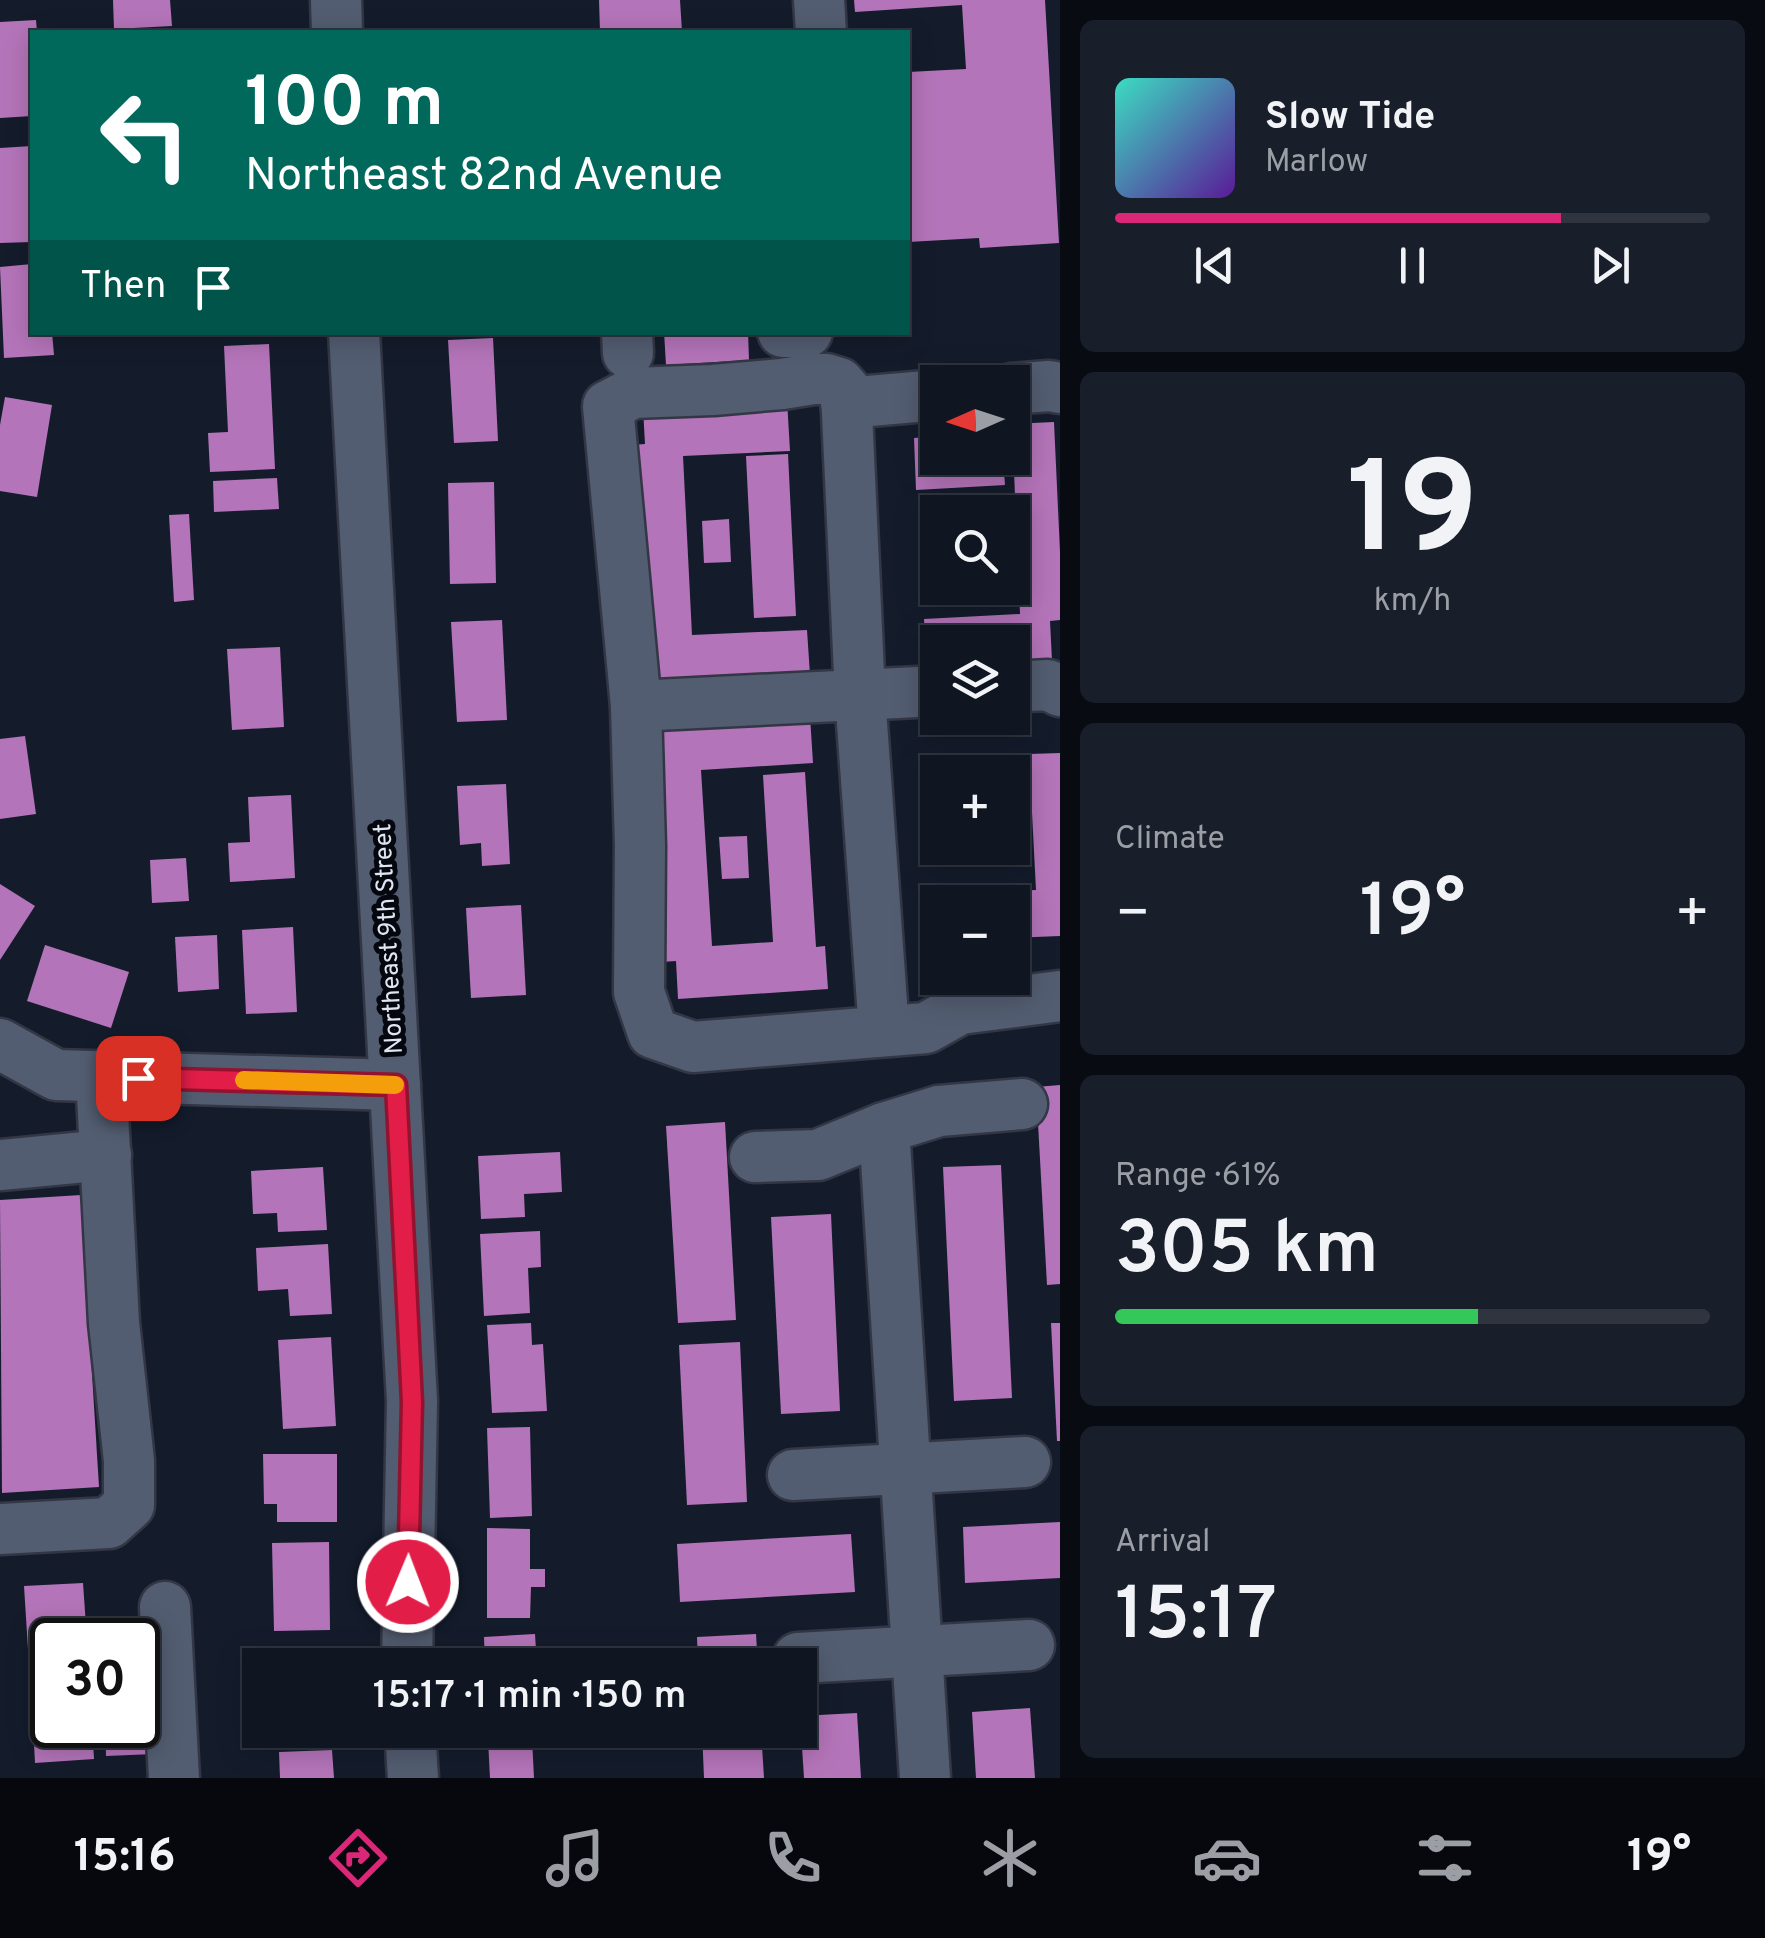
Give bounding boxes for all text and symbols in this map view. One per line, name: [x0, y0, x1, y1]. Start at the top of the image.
text: 100 m: [245, 62, 444, 151]
icon: left: [80, 70, 210, 200]
text: Slow Tide: [1265, 94, 1435, 143]
text: Marlow: [1265, 143, 1368, 183]
text: Northeast 82nd Avenue: [245, 149, 723, 206]
icon: previous: [1187, 238, 1242, 293]
icon: pause: [1385, 238, 1440, 293]
icon: next: [1583, 238, 1638, 293]
icon: arrive: [186, 260, 241, 315]
text: Then: [80, 263, 166, 312]
north arrow: [920, 365, 1030, 475]
map controls: [920, 365, 1030, 995]
text: 19: [1347, 434, 1478, 599]
button: search: [920, 495, 1030, 605]
text: km/h: [1374, 582, 1451, 622]
button: layers: [920, 625, 1030, 735]
button: +: [920, 755, 1030, 865]
text: Climate: [1115, 820, 1225, 860]
street label: Northeast 9th Street: [368, 823, 412, 1055]
text: 19°: [1359, 868, 1466, 963]
text: −: [1115, 881, 1150, 951]
text: +: [1675, 881, 1710, 951]
button: −: [920, 885, 1030, 995]
pin: [96, 1036, 181, 1121]
icon: arrive: [111, 1051, 166, 1106]
text: Range · 61%: [1115, 1157, 1281, 1197]
text: 305 km: [1115, 1205, 1379, 1300]
text: Arrival: [1115, 1523, 1210, 1563]
position arrow: [356, 1530, 460, 1634]
text: 15:17: [1115, 1571, 1277, 1666]
speed limit sign: 30: [30, 1618, 160, 1748]
text: 15:17 · 1 min · 150 m: [373, 1673, 686, 1722]
icon: directions: [323, 1823, 393, 1893]
icon: music: [540, 1823, 610, 1893]
icon: phone: [758, 1823, 828, 1893]
icon: climate: [975, 1823, 1045, 1893]
icon: car: [1192, 1823, 1262, 1893]
icon: filters: [1410, 1823, 1480, 1893]
text: 15:16: [74, 1830, 176, 1887]
text: 19°: [1627, 1830, 1691, 1887]

